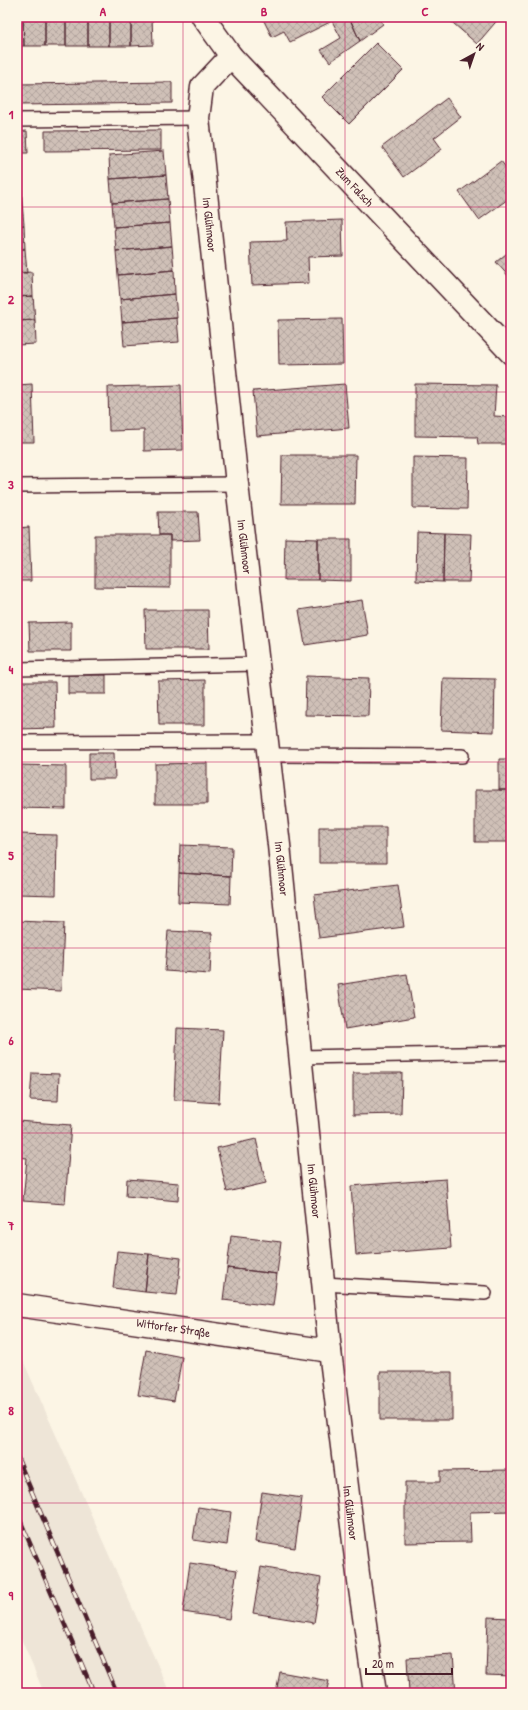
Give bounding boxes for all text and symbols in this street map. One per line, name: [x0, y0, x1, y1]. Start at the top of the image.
text: A: [100, 2, 107, 20]
text: B: [261, 2, 268, 20]
text: C: [421, 2, 429, 20]
north arrow: [454, 34, 494, 74]
text: N: [474, 39, 487, 54]
text: 1: [9, 105, 14, 123]
street label: Zum Falsch: [332, 163, 378, 210]
street label: Im Glühmoor: [198, 196, 221, 253]
text: 2: [8, 290, 15, 308]
text: 3: [8, 475, 14, 493]
street label: Im Glühmoor: [233, 518, 256, 575]
text: 4: [9, 660, 14, 678]
street label: Im Glühmoor: [271, 840, 293, 897]
text: 5: [8, 846, 14, 864]
text: 6: [8, 1031, 14, 1049]
street label: Im Glühmoor: [303, 1163, 326, 1220]
text: 7: [7, 1216, 15, 1234]
street label: Wittorfer Straße: [135, 1314, 212, 1341]
text: 8: [8, 1401, 14, 1419]
street label: Im Glühmoor: [339, 1485, 363, 1542]
text: 9: [9, 1586, 14, 1604]
scale bar: [366, 1650, 452, 1676]
text: 20 m: [372, 1655, 394, 1672]

